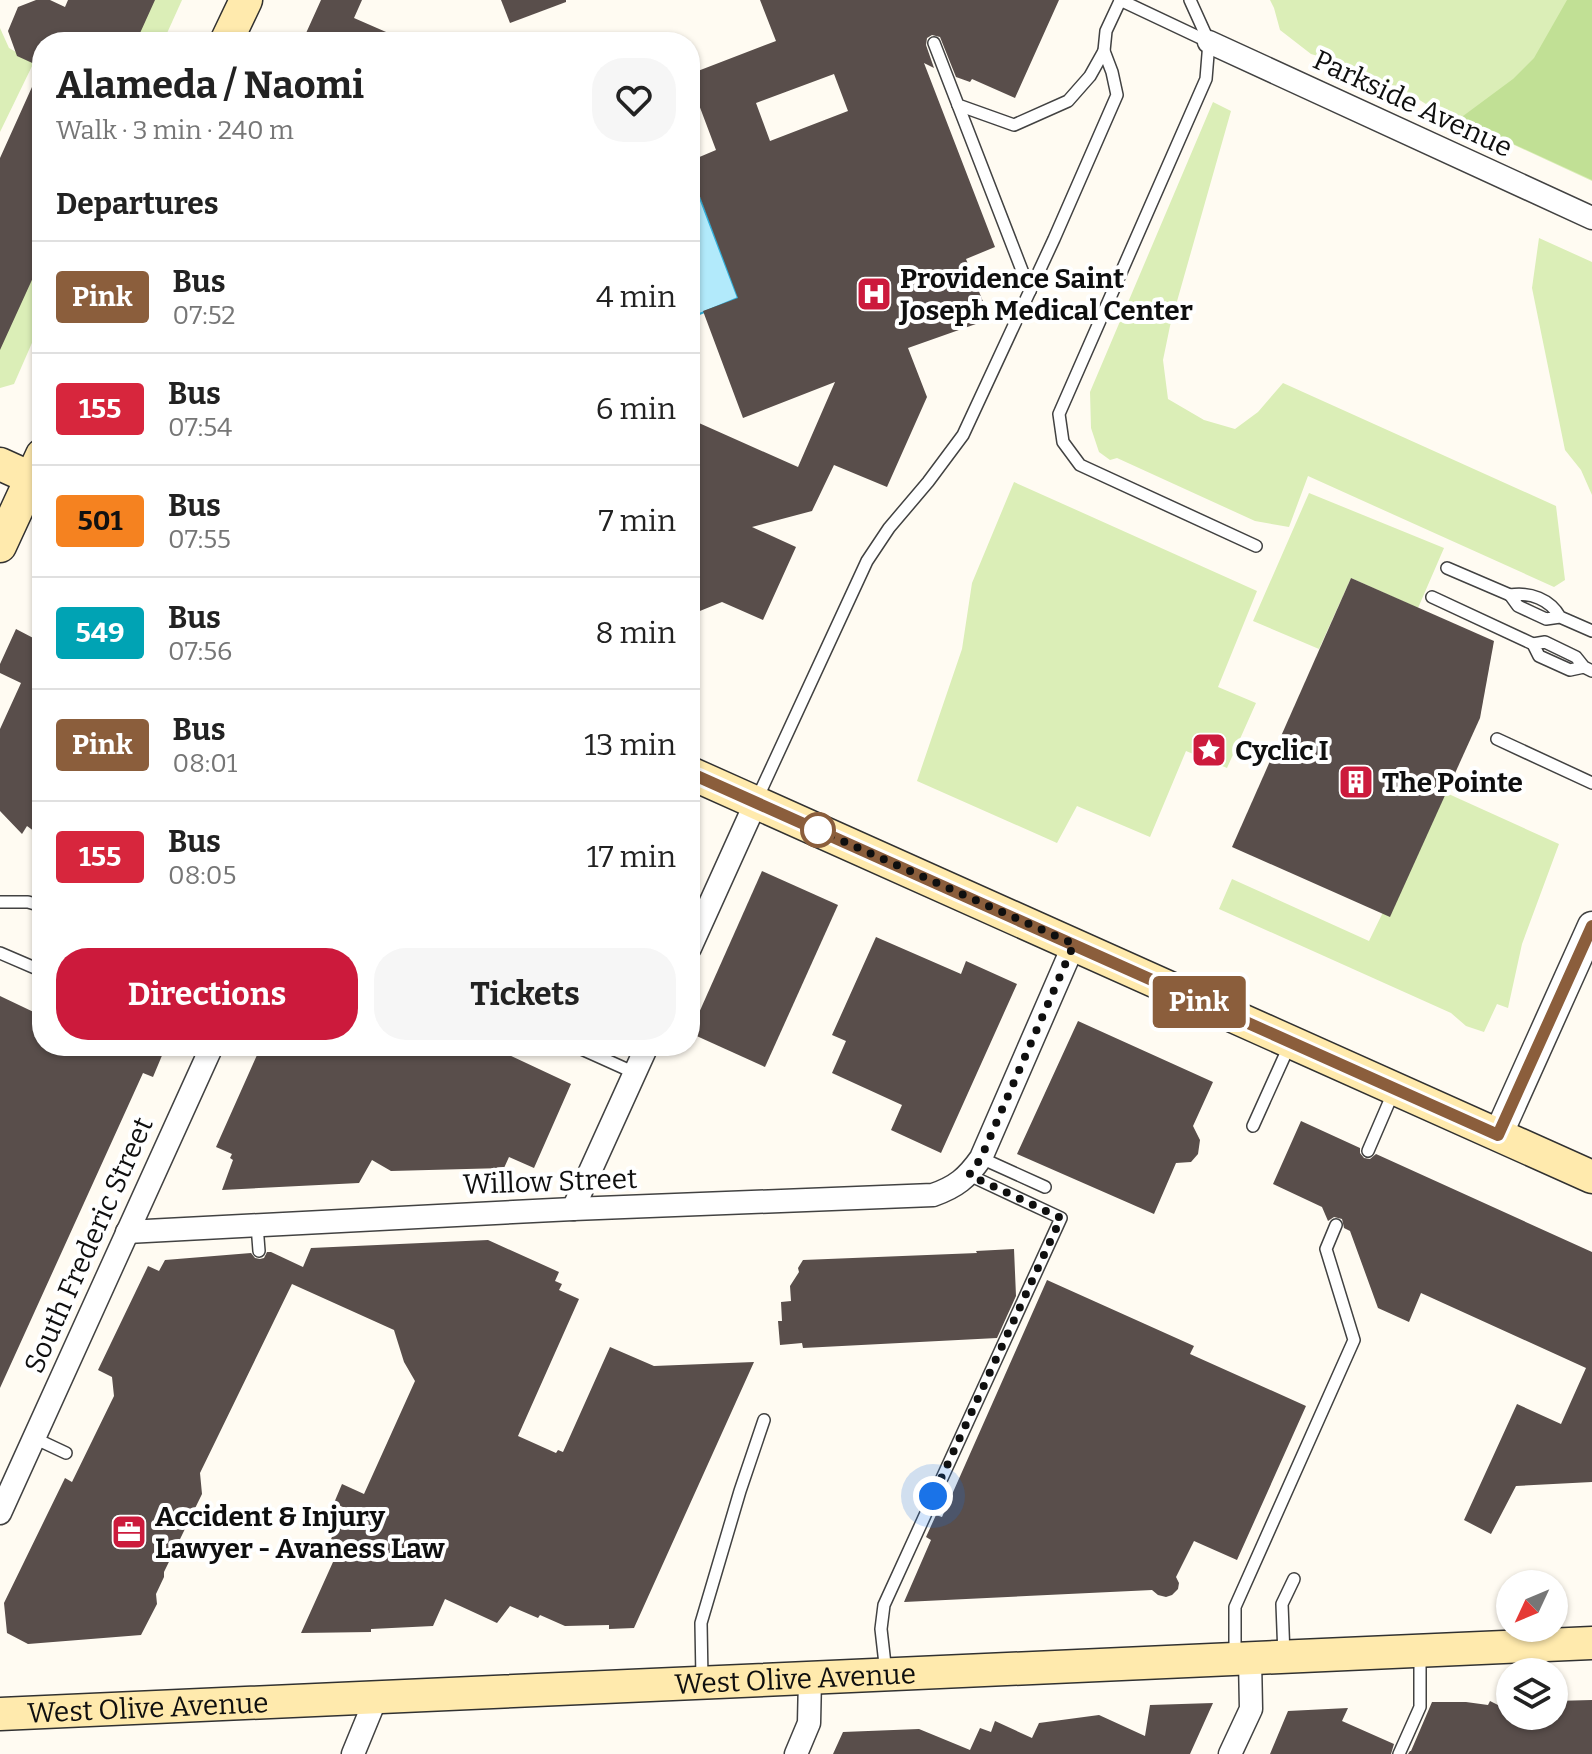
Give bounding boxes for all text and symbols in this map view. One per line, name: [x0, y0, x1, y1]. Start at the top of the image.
street label: Parkside Avenue: [1308, 43, 1518, 164]
button: heart: [592, 58, 676, 142]
text: Alameda / Naomi: [56, 62, 364, 108]
text: Walk · 3 min · 240 m: [56, 115, 294, 146]
text: Departures: [56, 186, 219, 222]
place label: Providence Saint Joseph Medical Center: [898, 262, 1193, 327]
text: Bus: [173, 264, 225, 300]
hospital icon: Providence Saint Joseph Medical Center: [855, 275, 893, 313]
text: 4 min: [596, 279, 676, 315]
text: Pink: [72, 280, 133, 313]
text: 07:52: [173, 300, 235, 331]
text: Bus: [168, 376, 221, 412]
text: 6 min: [596, 391, 676, 427]
text: 155: [79, 392, 121, 425]
text: 07:54: [168, 412, 232, 443]
text: Bus: [168, 488, 221, 524]
text: 7 min: [598, 503, 676, 539]
text: 501: [77, 504, 123, 537]
text: 07:55: [168, 524, 231, 555]
text: Bus: [168, 600, 221, 636]
text: 8 min: [595, 615, 676, 651]
text: 549: [76, 616, 124, 649]
text: 07:56: [168, 636, 232, 667]
text: Bus: [173, 712, 225, 748]
text: 13 min: [584, 727, 676, 763]
text: Pink: [72, 728, 133, 761]
place icon: Cyclic I: [1190, 731, 1228, 769]
place label: Cyclic I: [1235, 734, 1329, 767]
text: 08:01: [173, 748, 237, 779]
building icon: The Pointe: [1337, 763, 1375, 801]
place label: The Pointe: [1382, 766, 1523, 799]
unlabelled marker: [801, 813, 835, 847]
text: Bus: [168, 824, 221, 860]
text: 17 min: [587, 839, 676, 875]
text: 155: [79, 840, 121, 873]
text: 08:05: [168, 860, 236, 891]
button: Directions: [56, 948, 358, 1040]
button: Tickets: [374, 948, 676, 1040]
line badge: Pink: [1143, 976, 1255, 1028]
text: Pink: [1169, 985, 1229, 1018]
street label: South Frederic Street: [17, 1112, 160, 1378]
street label: Willow Street: [462, 1162, 638, 1201]
your location: [913, 1476, 953, 1516]
place label: Accident & Injury Lawyer - Avaness Law: [155, 1500, 445, 1565]
office icon: Accident & Injury Lawyer - Avaness Law: [110, 1513, 148, 1551]
north arrow: [1496, 1570, 1568, 1642]
map controls: [1496, 1570, 1568, 1730]
street label: West Olive Avenue: [674, 1657, 917, 1701]
button: layers: [1496, 1658, 1568, 1730]
street label: West Olive Avenue: [27, 1686, 269, 1730]

